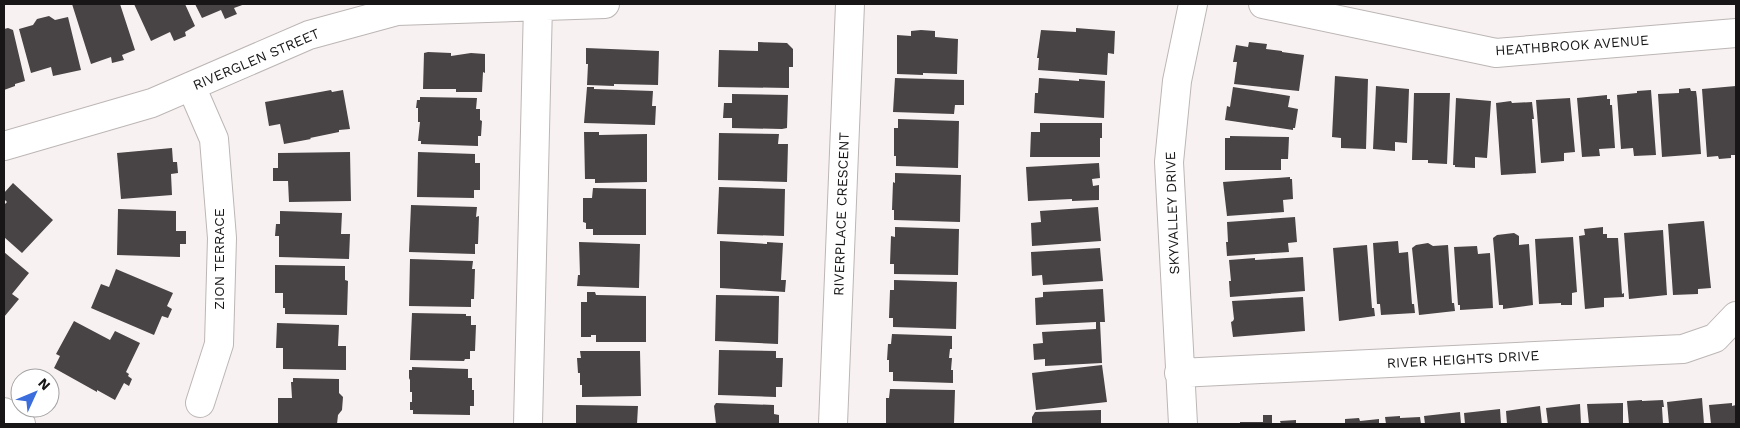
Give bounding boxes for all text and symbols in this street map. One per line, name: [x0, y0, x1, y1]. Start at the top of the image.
street label: RIVERGLEN STREET: [190, 25, 322, 93]
street label: HEATHBROOK AVENUE: [1495, 32, 1649, 58]
street label: RIVERPLACE CRESCENT: [830, 131, 852, 296]
street label: SKYVALLEY DRIVE: [1162, 151, 1182, 275]
street label: ZION TERRACE: [211, 208, 227, 310]
street label: RIVER HEIGHTS DRIVE: [1386, 347, 1540, 371]
north arrow: [10, 368, 60, 418]
text: N: [35, 375, 54, 393]

